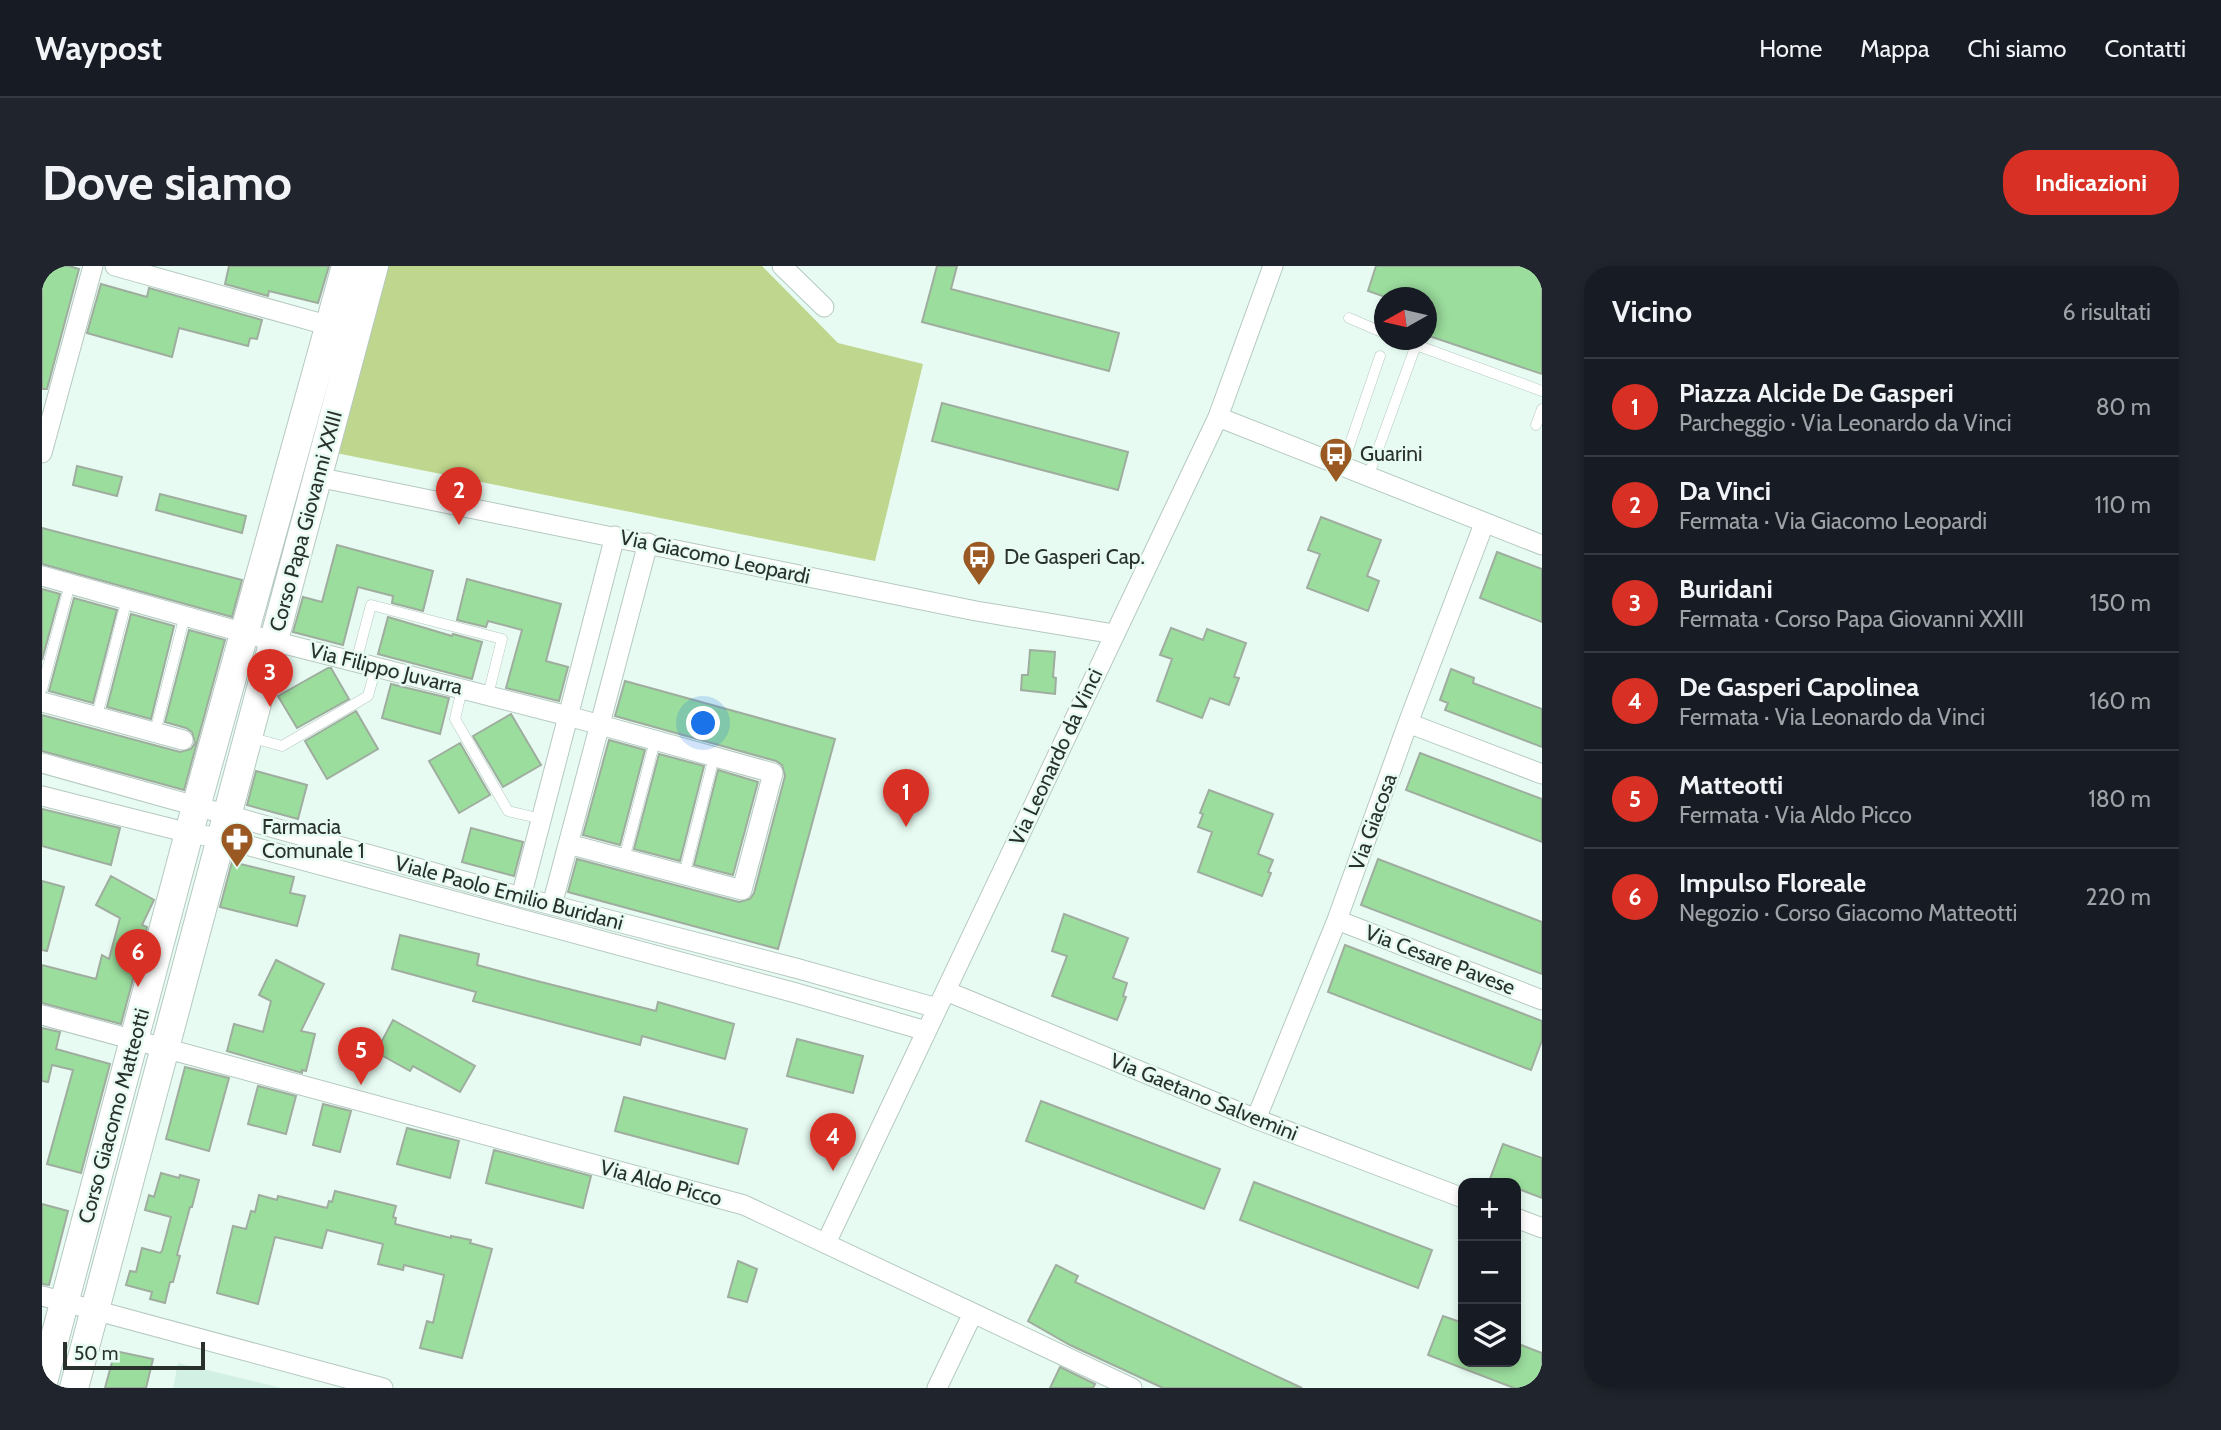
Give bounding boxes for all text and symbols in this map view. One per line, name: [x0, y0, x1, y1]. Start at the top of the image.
text: Waypost: [35, 28, 162, 68]
text: Home: [1759, 34, 1822, 63]
text: Mappa: [1860, 34, 1929, 63]
text: Chi siamo: [1967, 34, 2066, 63]
text: Contatti: [2104, 34, 2186, 63]
button: Indicazioni: [2003, 150, 2179, 215]
text: Dove siamo: [42, 153, 292, 212]
north arrow: [1374, 287, 1437, 350]
text: Vicino: [1612, 293, 1692, 330]
text: 6 risultati: [2063, 298, 2151, 326]
text: Piazza Alcide De Gasperi: [1679, 377, 1954, 409]
text: 1: [1631, 393, 1639, 421]
text: 80 m: [2096, 393, 2151, 421]
street label: Corso Papa Giovanni XXIII: [264, 408, 347, 634]
text: Parcheggio · Via Leonardo da Vinci: [1679, 409, 2012, 437]
bus stop icon: Guarini: [1317, 435, 1355, 484]
place label: Guarini: [1360, 441, 1422, 466]
pin: 2: [436, 467, 482, 525]
text: Da Vinci: [1679, 475, 1771, 507]
text: 2: [1629, 491, 1641, 519]
text: 110 m: [2095, 491, 2151, 519]
text: Fermata · Via Giacomo Leopardi: [1679, 507, 1987, 535]
street label: Via Giacomo Leopardi: [618, 524, 813, 589]
bus stop icon: De Gasperi Cap.: [960, 538, 998, 587]
place label: De Gasperi Cap.: [1004, 544, 1145, 569]
text: Buridani: [1679, 573, 1773, 605]
text: 3: [1629, 589, 1641, 617]
text: 150 m: [2090, 589, 2151, 617]
text: Fermata · Corso Papa Giovanni XXIII: [1679, 605, 2024, 633]
street label: Via Filippo Juvarra: [307, 637, 465, 700]
pin: 3: [247, 649, 293, 707]
street label: Via Leonardo da Vinci: [1004, 664, 1107, 849]
text: De Gasperi Capolinea: [1679, 671, 1919, 703]
text: 4: [1628, 687, 1642, 715]
text: 160 m: [2089, 687, 2151, 715]
text: Fermata · Via Leonardo da Vinci: [1679, 703, 1985, 731]
your location: [686, 706, 720, 740]
pin: 1: [883, 769, 929, 827]
text: Matteotti: [1679, 769, 1783, 801]
street label: Via Giacosa: [1343, 770, 1402, 874]
text: 5: [1629, 785, 1641, 813]
text: 180 m: [2088, 785, 2151, 813]
text: Fermata · Via Aldo Picco: [1679, 801, 1912, 829]
place label: Farmacia Comunale 1: [262, 814, 365, 863]
pharmacy icon: Farmacia Comunale 1: [218, 820, 256, 869]
street label: Viale Paolo Emilio Buridani: [392, 850, 626, 935]
text: Impulso Floreale: [1679, 867, 1866, 899]
text: 6: [1629, 883, 1641, 911]
text: 220 m: [2085, 883, 2151, 911]
text: Negozio · Corso Giacomo Matteotti: [1679, 899, 2017, 927]
street label: Via Cesare Pavese: [1362, 919, 1519, 1000]
pin: 6: [115, 929, 161, 987]
street label: Corso Giacomo Matteotti: [73, 1006, 154, 1226]
pin: 5: [338, 1027, 384, 1085]
street label: Via Gaetano Salvemini: [1107, 1047, 1302, 1146]
pin: 4: [810, 1113, 856, 1171]
street label: Via Aldo Picco: [597, 1154, 725, 1211]
map controls: [1458, 1178, 1521, 1367]
button: +: [1458, 1178, 1521, 1241]
button: −: [1458, 1241, 1521, 1304]
button: layers: [1458, 1304, 1521, 1367]
scale bar: [63, 1339, 205, 1371]
text: 50 m: [74, 1342, 118, 1365]

